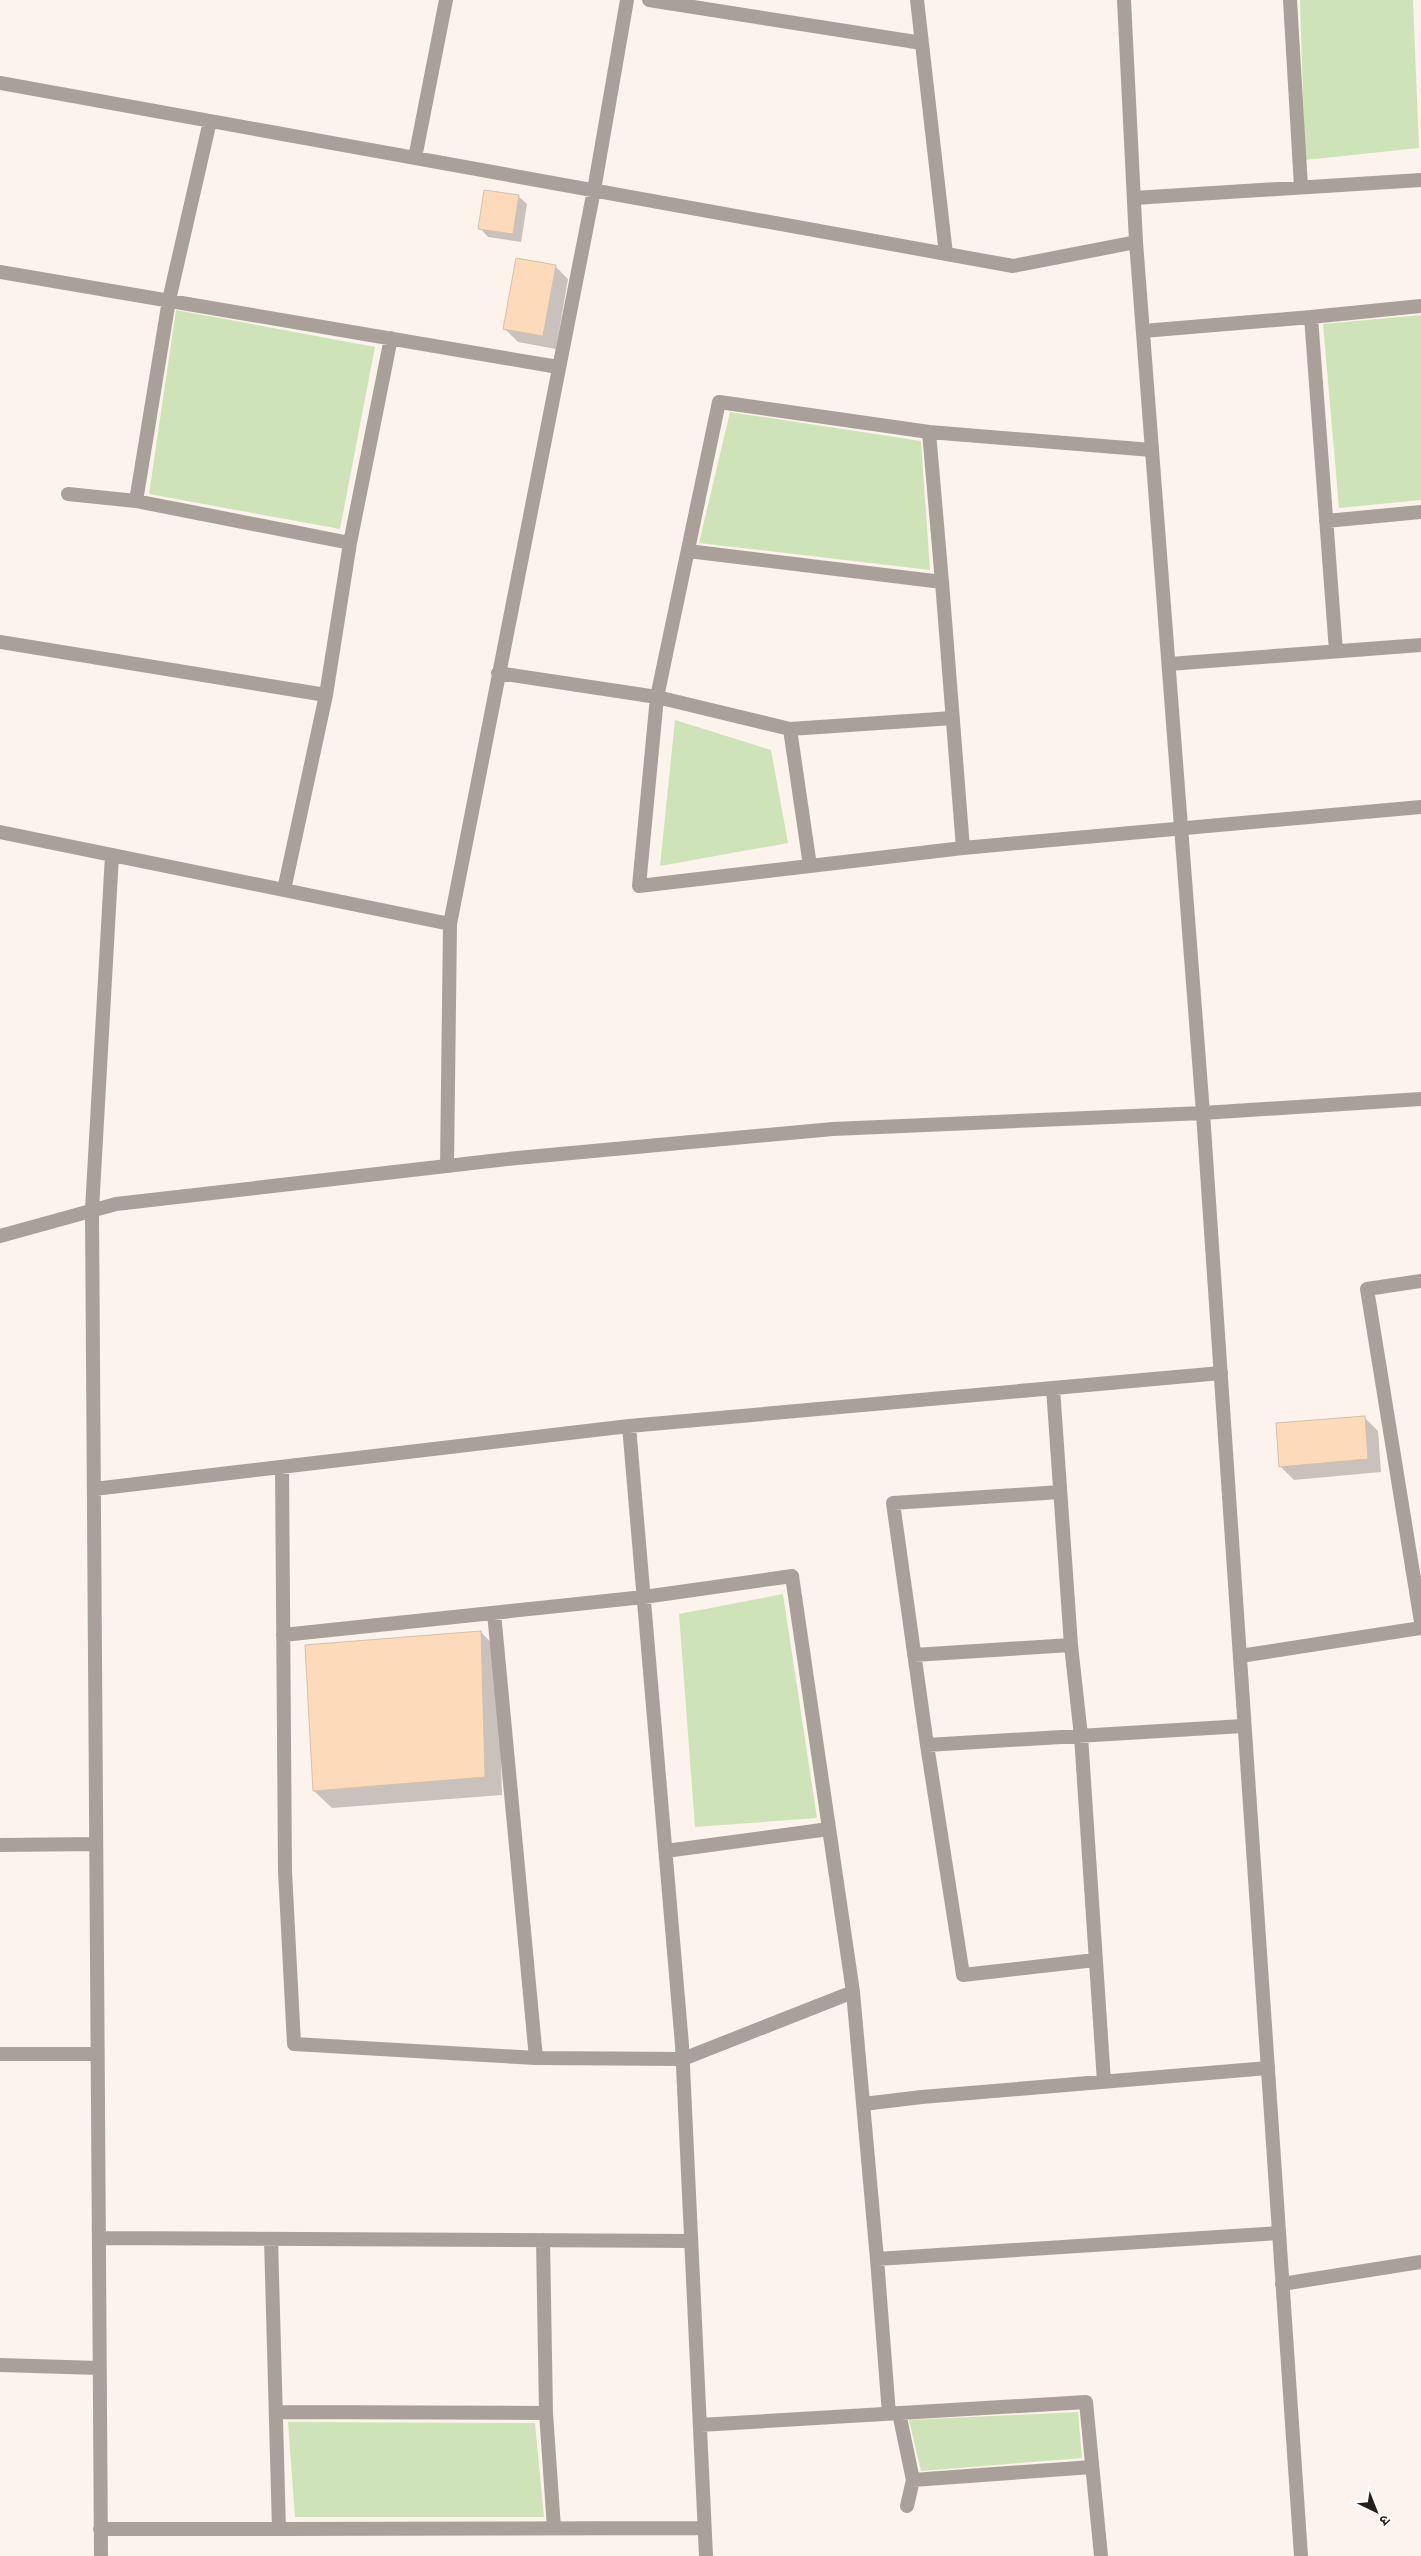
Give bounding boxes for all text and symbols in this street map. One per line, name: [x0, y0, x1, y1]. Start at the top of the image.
north arrow: [1351, 2486, 1401, 2536]
text: उ: [1376, 2512, 1393, 2530]

